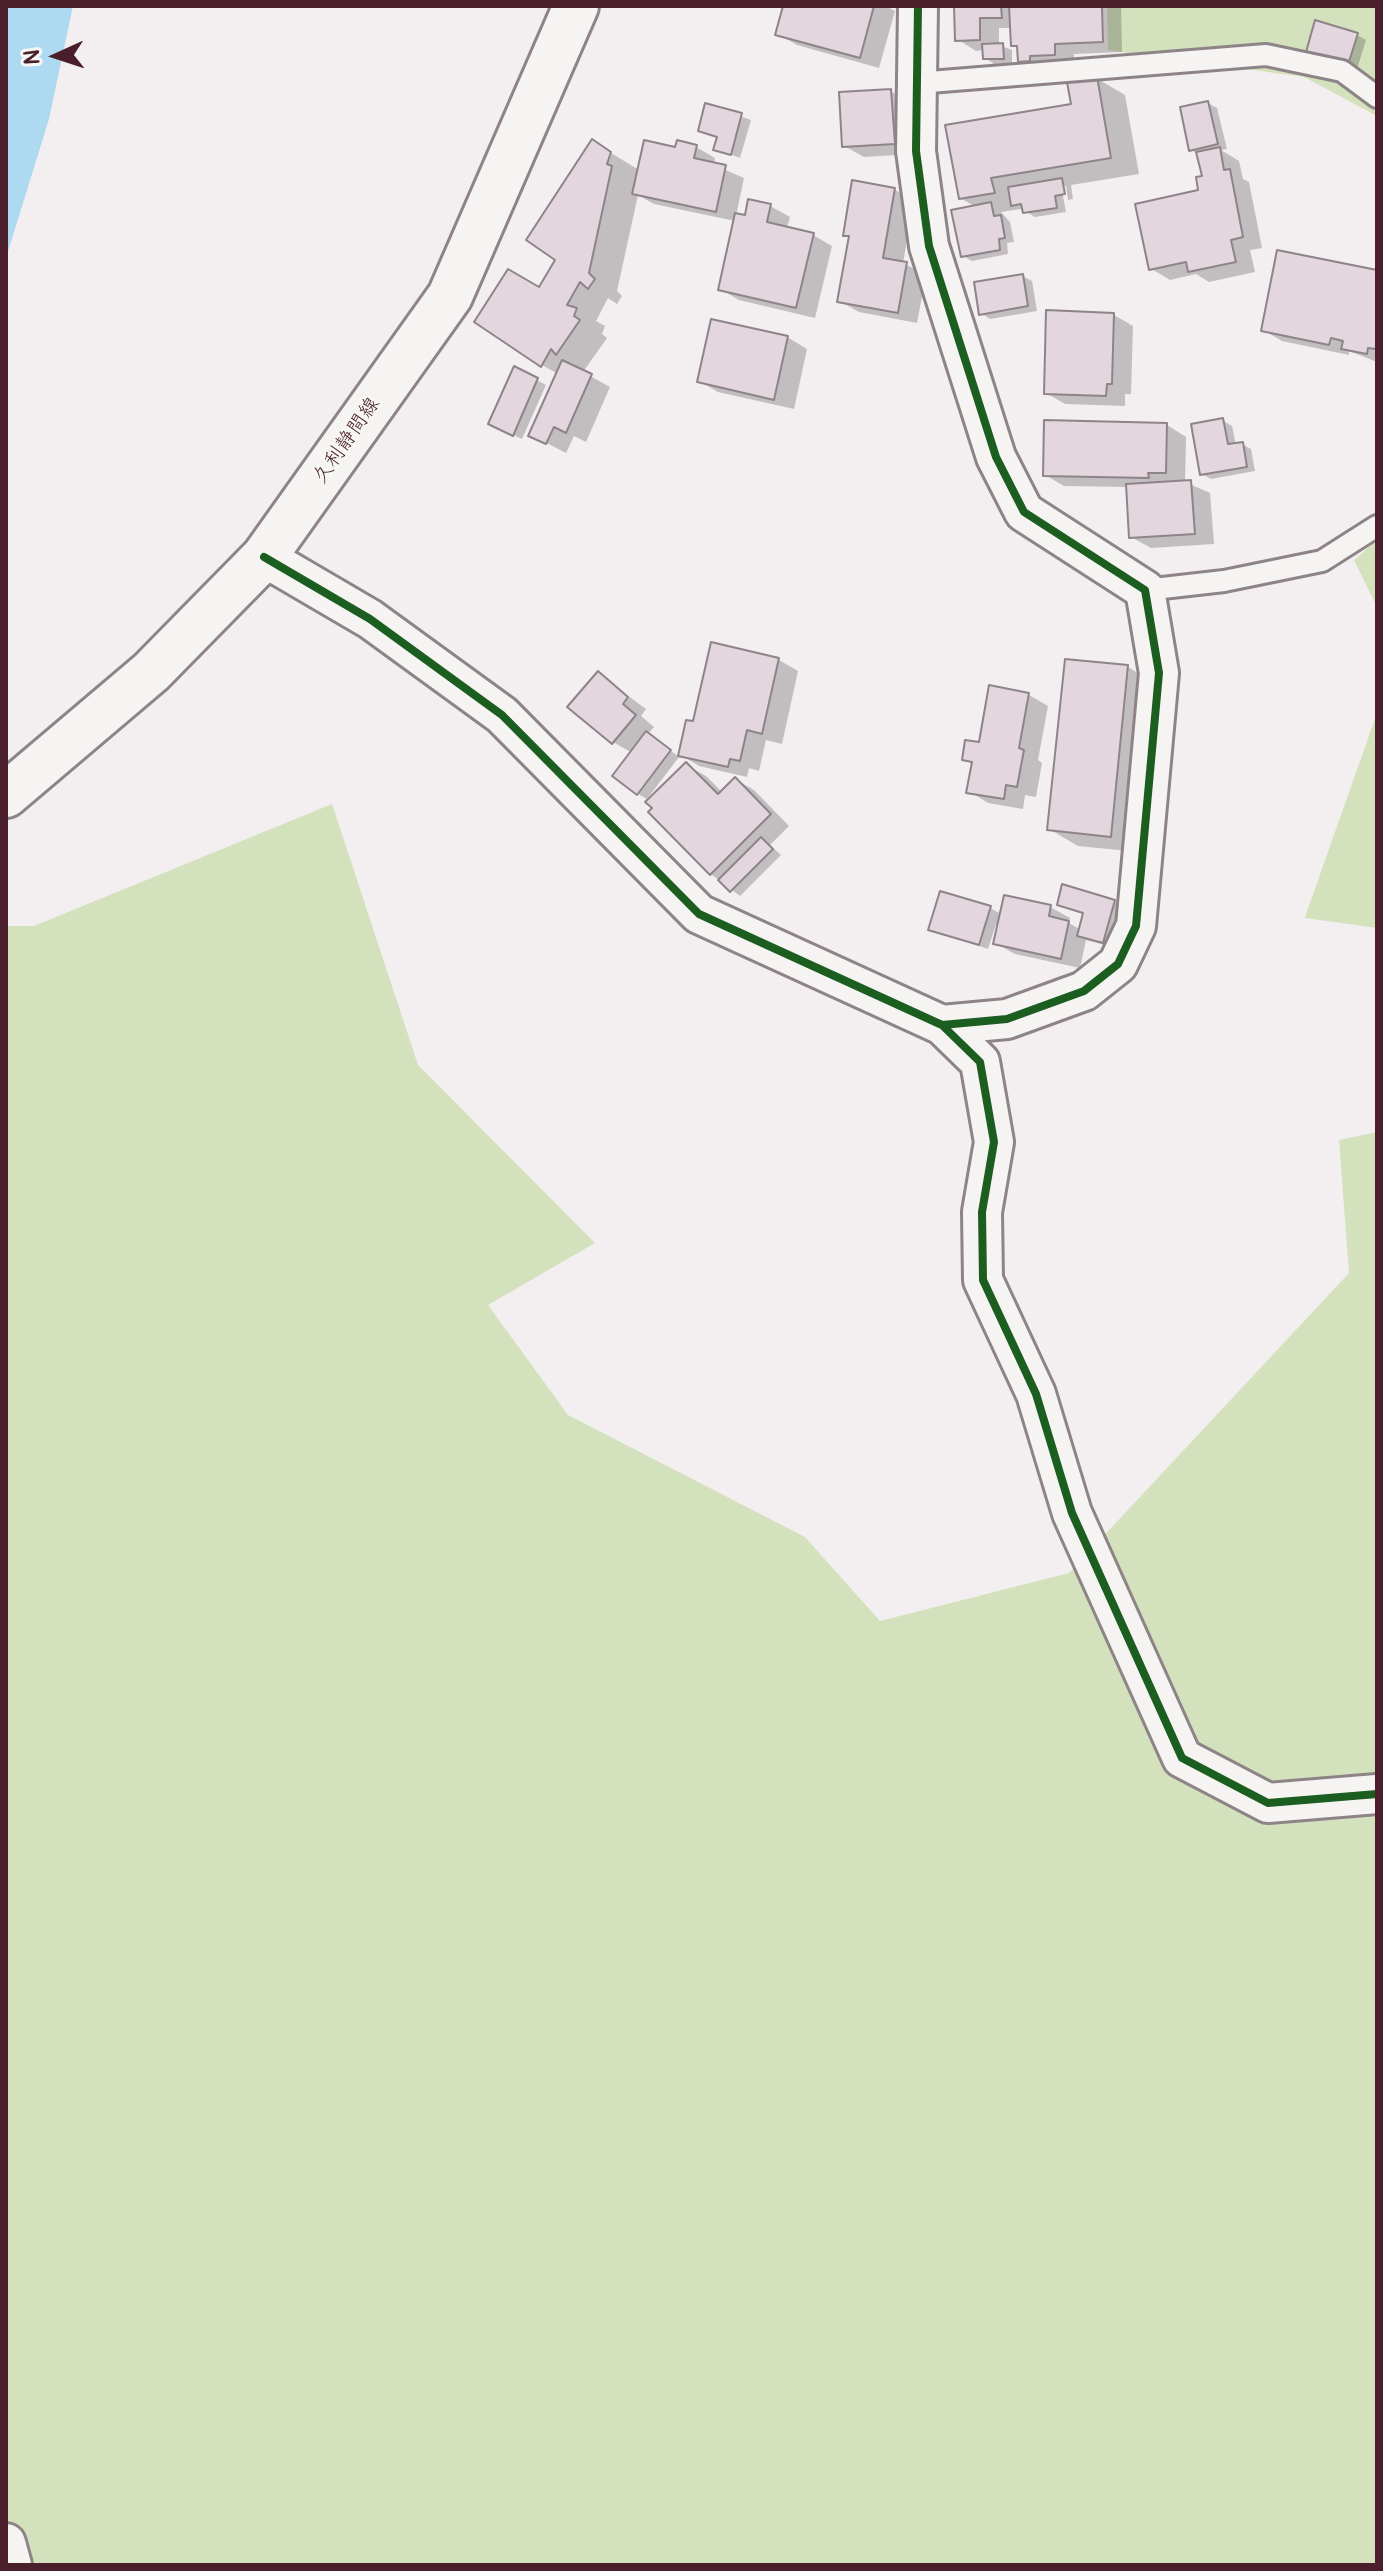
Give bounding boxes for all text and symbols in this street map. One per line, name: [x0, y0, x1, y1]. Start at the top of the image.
north arrow: [16, 16, 96, 96]
text: N: [18, 49, 46, 65]
street label: 久利静間線: [308, 393, 386, 489]

